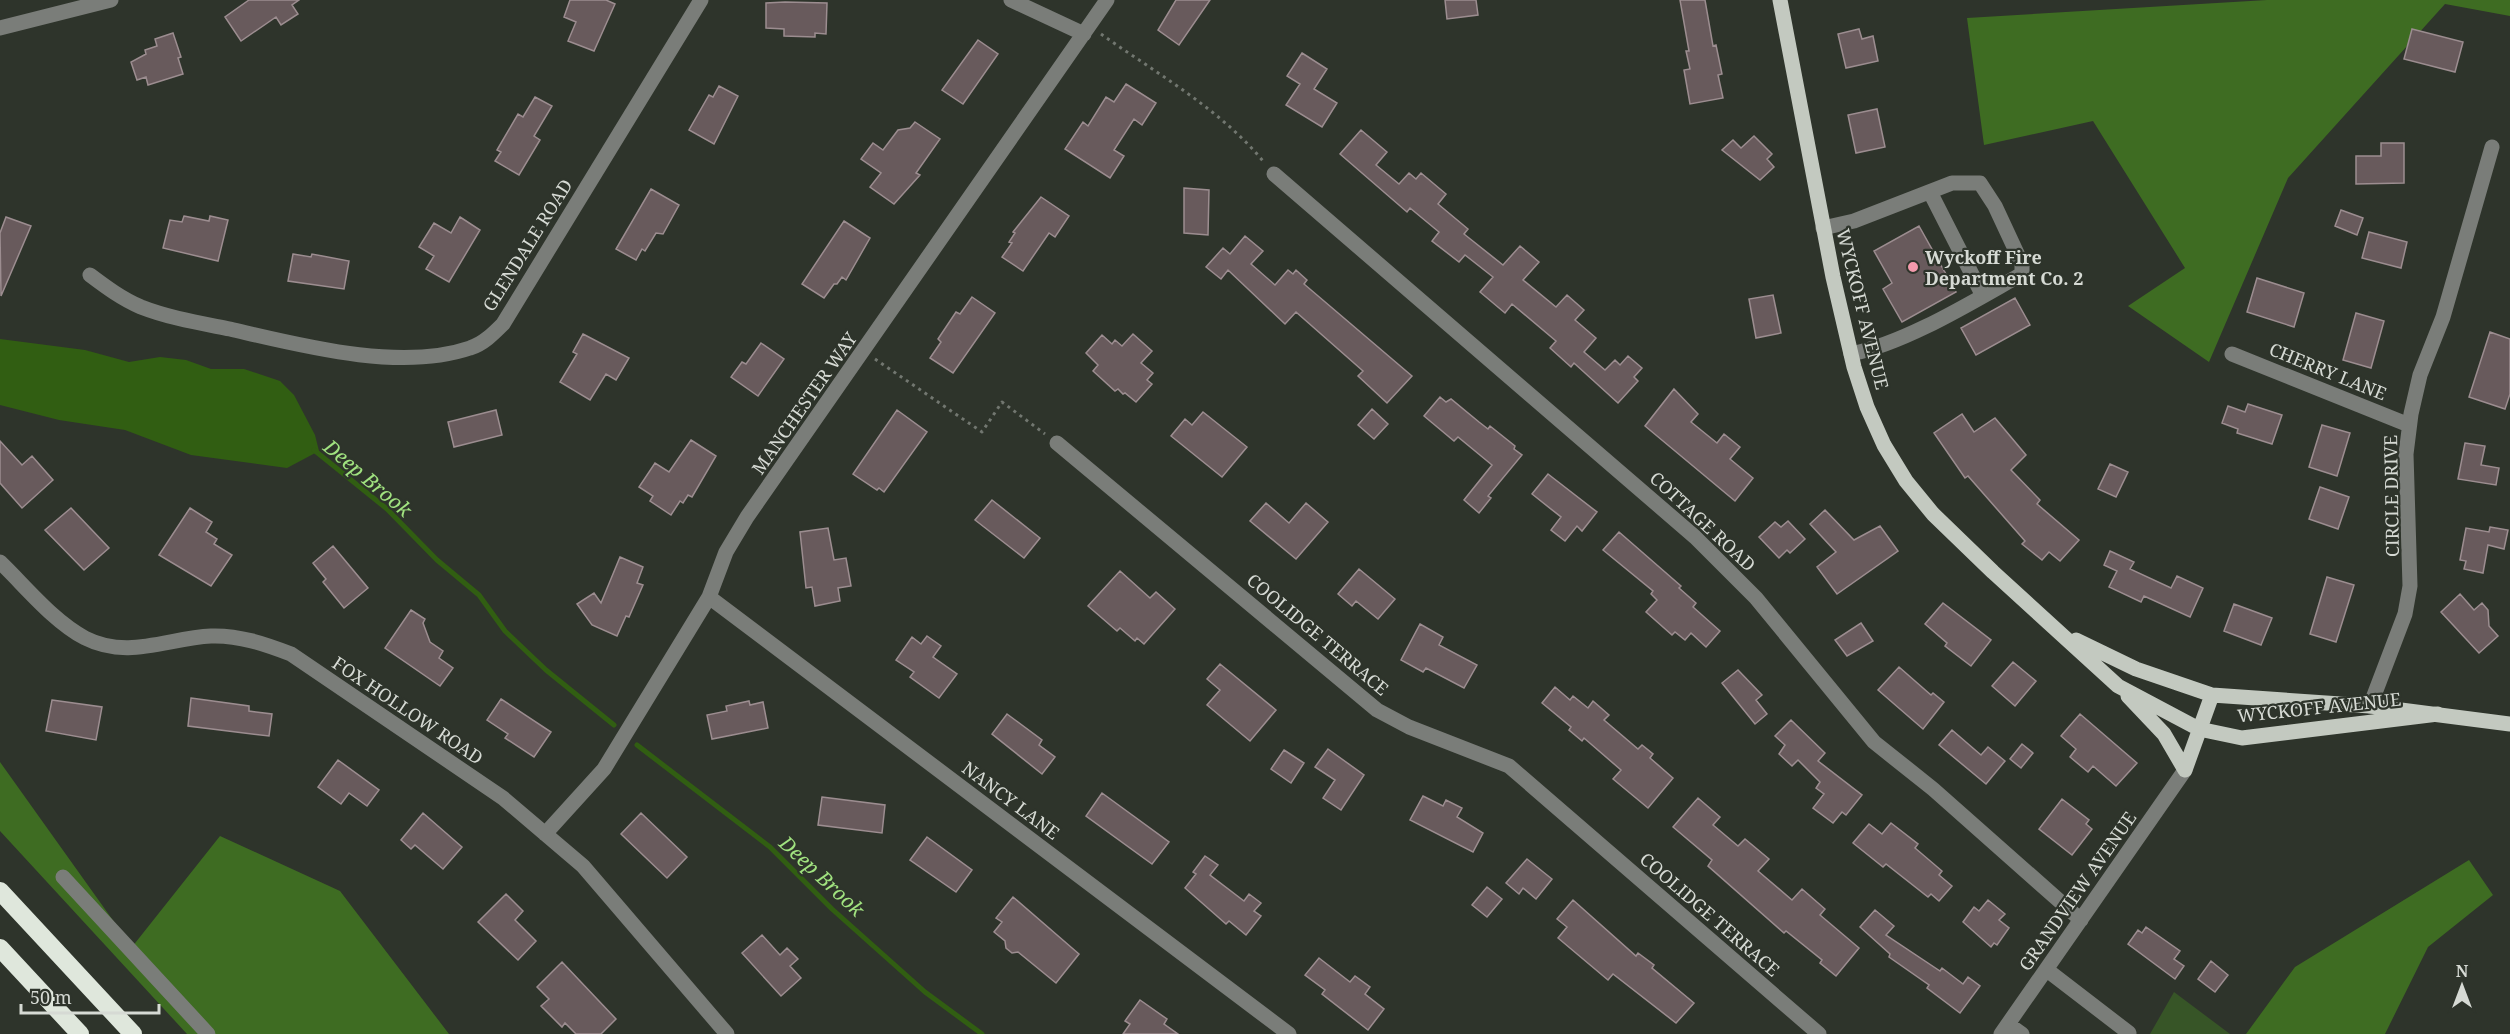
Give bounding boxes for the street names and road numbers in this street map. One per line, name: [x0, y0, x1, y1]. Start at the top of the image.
street label: GLENDALE ROAD: [477, 174, 577, 316]
street label: WYCKOFF AVENUE: [1831, 226, 1895, 392]
street label: MANCHESTER WAY: [746, 327, 863, 479]
street label: CHERRY LANE: [2266, 337, 2390, 405]
street label: CIRCLE DRIVE: [2378, 435, 2404, 557]
street label: COTTAGE ROAD: [1645, 466, 1761, 576]
street label: COOLIDGE TERRACE: [1242, 568, 1394, 700]
street label: FOX HOLLOW ROAD: [328, 651, 488, 769]
street label: WYCKOFF AVENUE: [2236, 686, 2402, 728]
street label: NANCY LANE: [957, 756, 1065, 844]
street label: GRANDVIEW AVENUE: [2013, 807, 2141, 975]
street label: COOLIDGE TERRACE: [1635, 847, 1785, 981]

